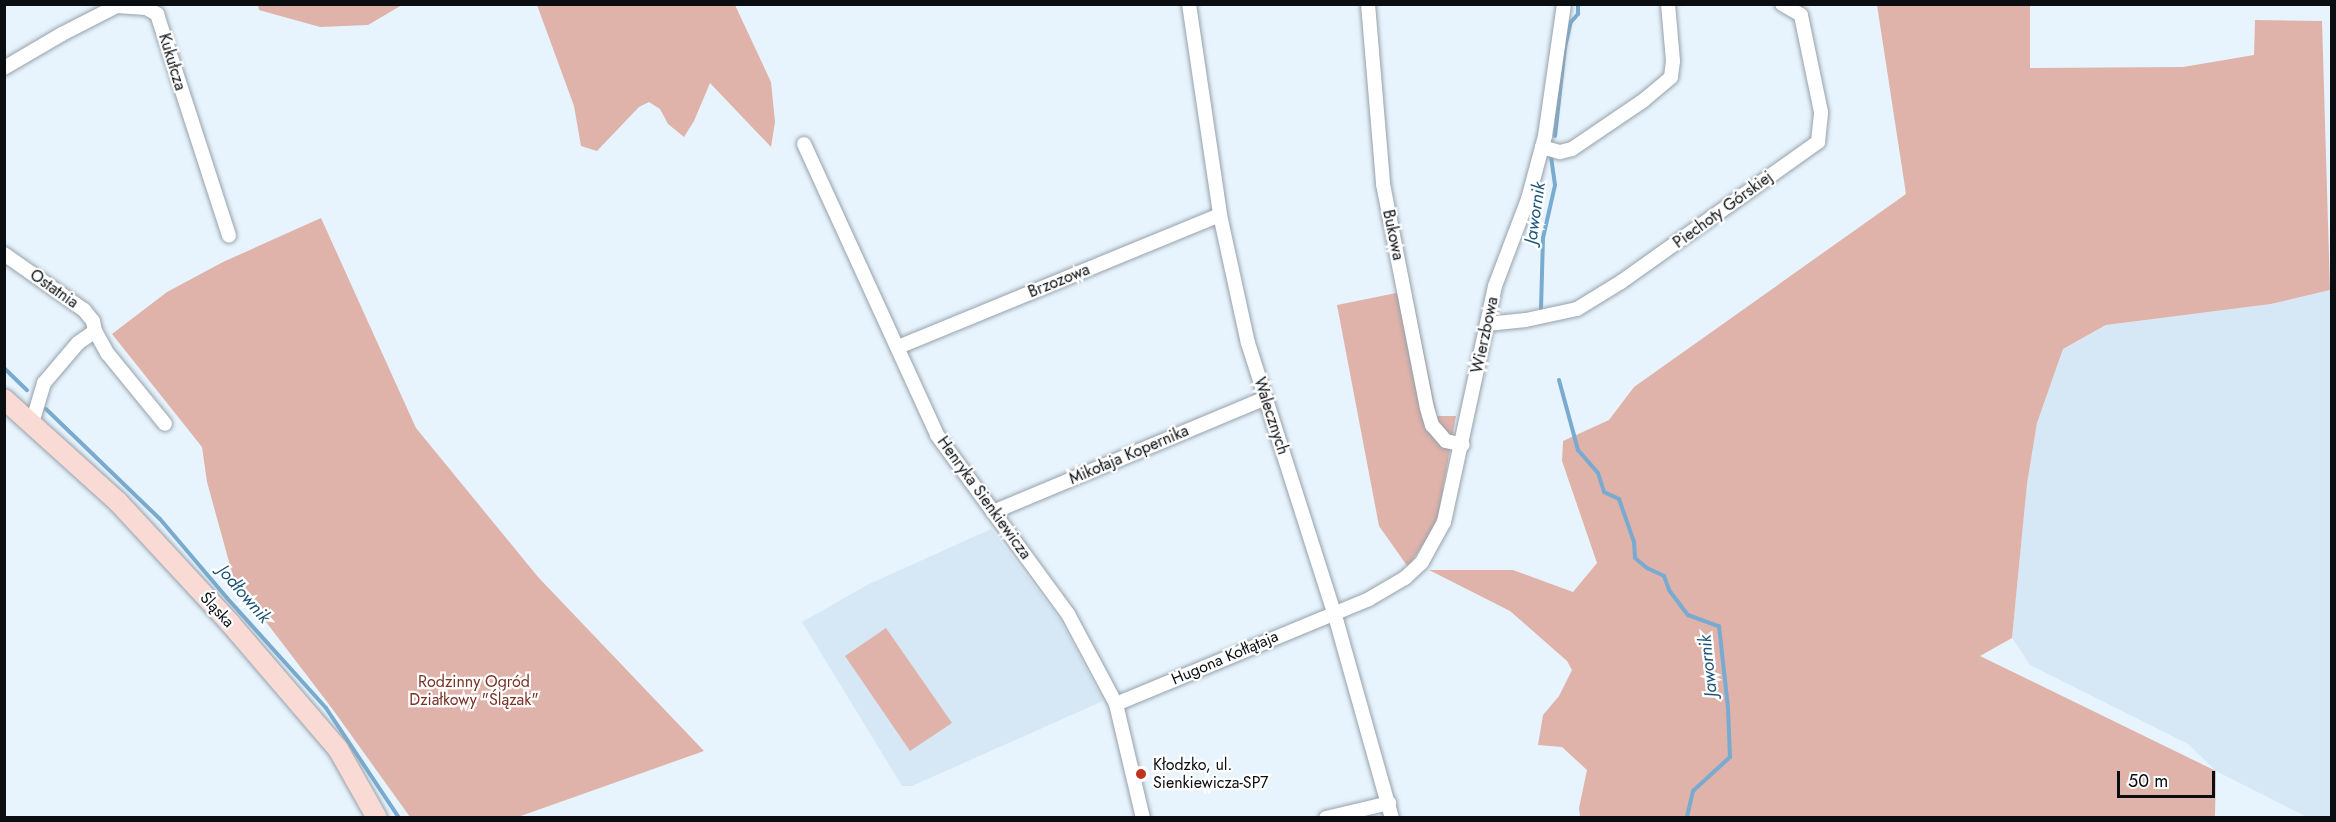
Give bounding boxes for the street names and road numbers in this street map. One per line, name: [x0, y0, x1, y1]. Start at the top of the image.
street label: Kukułcza: [154, 31, 190, 93]
street label: Piechoty Górskiej: [1670, 168, 1776, 252]
street label: Bukowa: [1378, 208, 1408, 262]
street label: Brzozowa: [1025, 260, 1093, 302]
street label: Ostatnia: [26, 265, 82, 313]
street label: Wierzbowa: [1468, 295, 1502, 375]
street label: Walecznych: [1250, 375, 1292, 457]
street label: Mikołaja Kopernika: [1066, 421, 1192, 489]
street label: Henryka Sienkiewicza: [933, 433, 1035, 563]
street label: Śląska: [196, 588, 238, 632]
street label: Hugona Kołłątaja: [1169, 627, 1281, 689]

